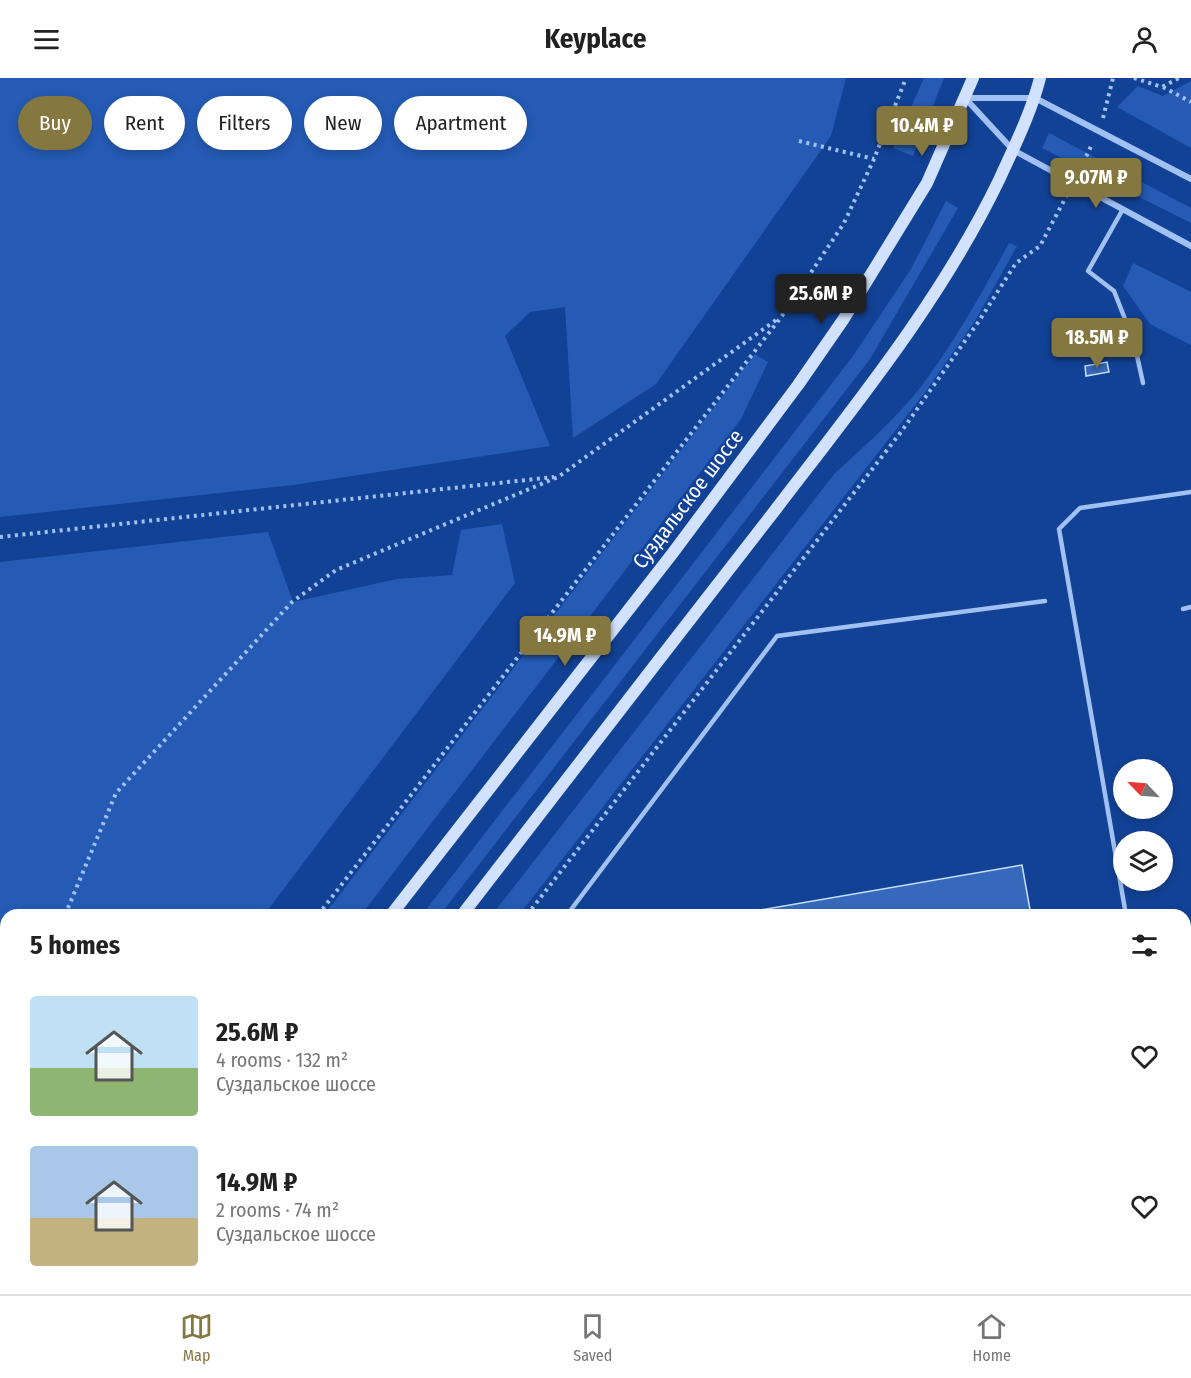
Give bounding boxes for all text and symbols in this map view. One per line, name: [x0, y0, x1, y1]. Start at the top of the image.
icon: menu: [30, 23, 63, 56]
text: Keyplace: [545, 23, 646, 55]
icon: person: [1128, 23, 1161, 56]
chip: Buy: [18, 96, 92, 150]
chip: Rent: [104, 96, 185, 150]
chip: Filters: [197, 96, 292, 150]
chip: New: [304, 96, 382, 150]
chip: Apartment: [394, 96, 527, 150]
pin: 10.4M ₽: [867, 106, 977, 157]
text: 10.4M ₽: [890, 113, 954, 137]
pin: 9.07M ₽: [1041, 158, 1151, 209]
text: 9.07M ₽: [1064, 165, 1128, 189]
pin: 25.6M ₽: [766, 274, 876, 325]
text: 25.6M ₽: [789, 281, 853, 305]
pin: 18.5M ₽: [1042, 318, 1152, 369]
text: 18.5M ₽: [1066, 325, 1129, 349]
street label: Суздальское шоссе: [627, 424, 749, 574]
pin: 14.9M ₽: [510, 616, 620, 667]
text: 14.9M ₽: [534, 623, 596, 647]
north arrow: [1113, 759, 1173, 819]
map controls: [1113, 759, 1173, 891]
button: layers: [1113, 831, 1173, 891]
icon: filters: [1128, 929, 1161, 962]
text: 5 homes: [30, 930, 120, 961]
text: 25.6M ₽: [216, 1017, 298, 1048]
icon: home: [78, 1020, 150, 1092]
icon: heart: [1128, 1040, 1161, 1073]
text: 4 rooms · 132 m²: [216, 1048, 348, 1072]
text: Суздальское шоссе: [216, 1072, 376, 1096]
text: 14.9M ₽: [216, 1167, 297, 1198]
icon: home: [78, 1170, 150, 1242]
icon: heart: [1128, 1190, 1161, 1223]
text: 2 rooms · 74 m²: [216, 1198, 339, 1222]
text: Суздальское шоссе: [216, 1222, 376, 1246]
tab: Map: [180, 1310, 213, 1365]
tab: Saved: [573, 1310, 612, 1365]
tab: Home: [973, 1310, 1011, 1365]

